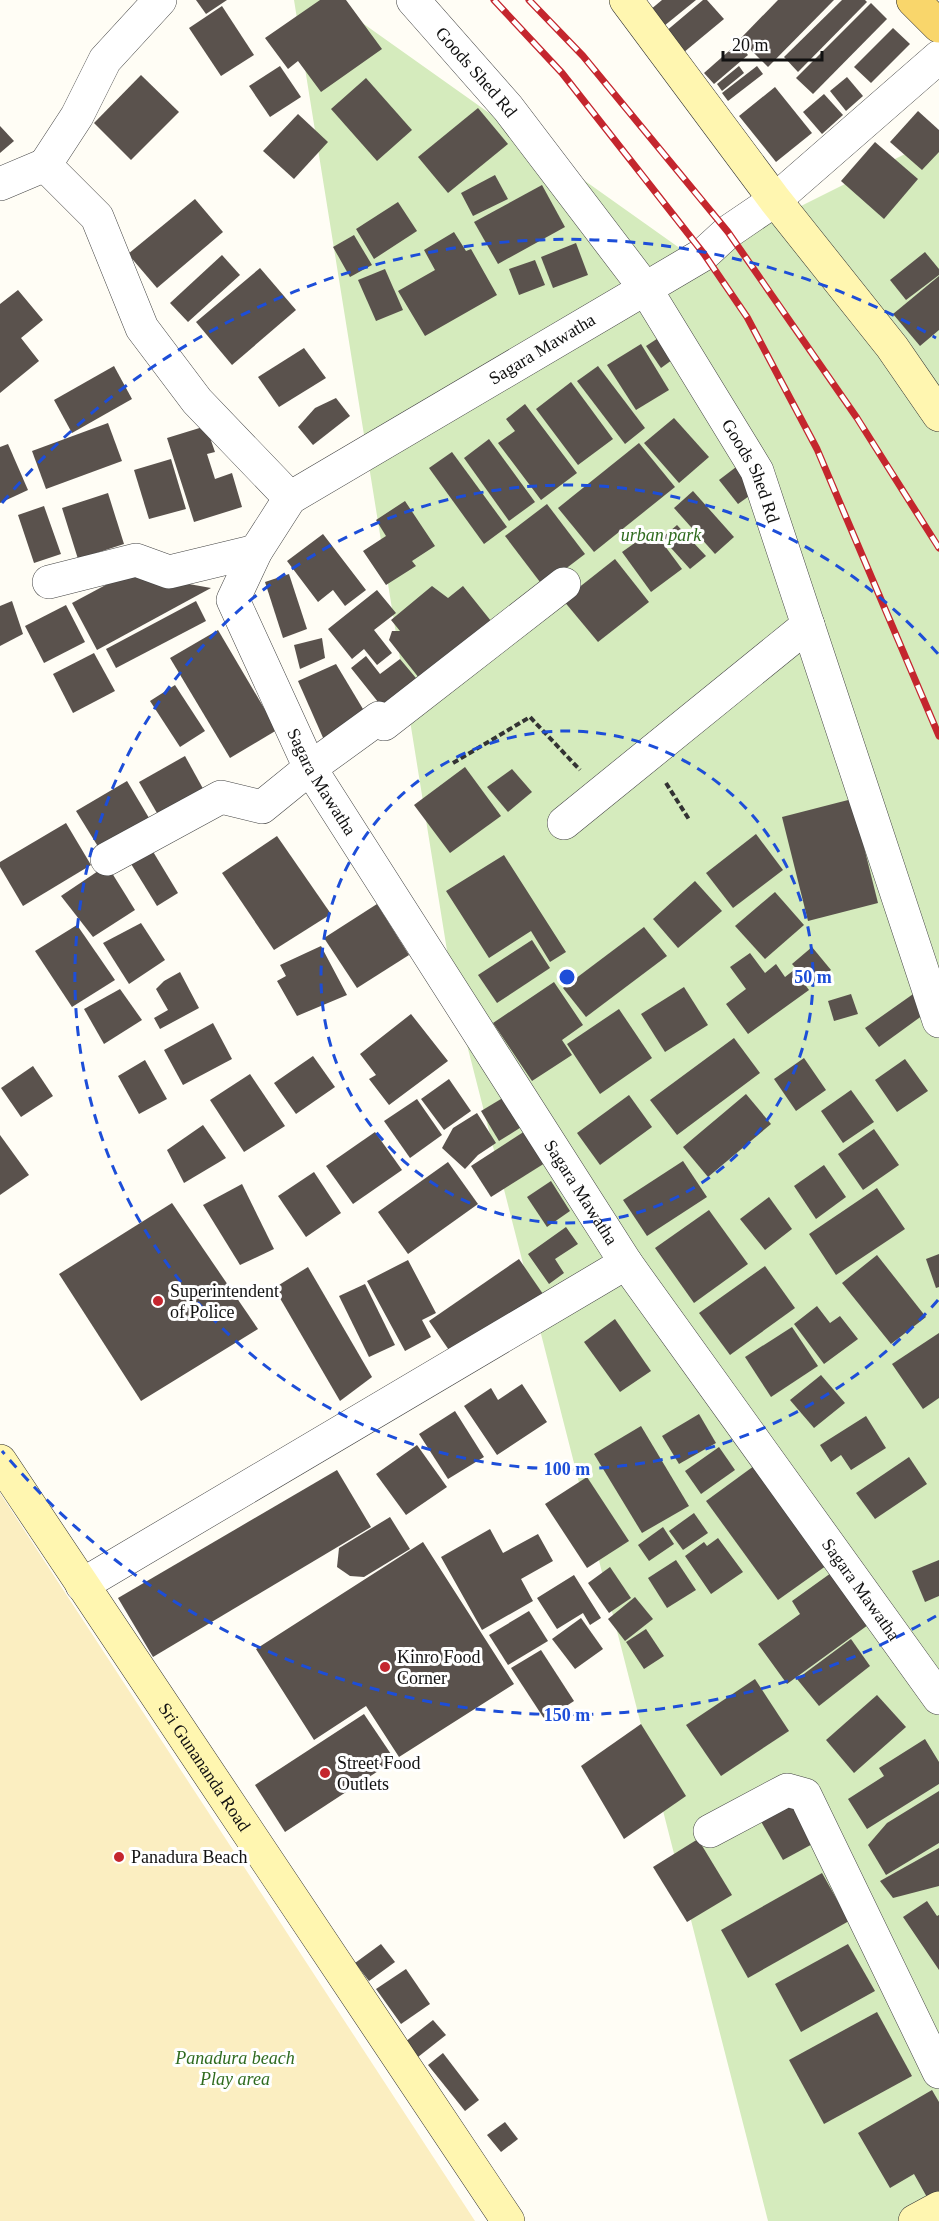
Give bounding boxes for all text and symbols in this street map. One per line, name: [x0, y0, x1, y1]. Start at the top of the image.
street label: Goods Shed Rd: [432, 23, 521, 121]
scale bar: [723, 24, 822, 62]
text: 20 m: [732, 35, 769, 55]
street label: Sagara Mawatha: [485, 309, 599, 389]
street label: Goods Shed Rd: [718, 415, 783, 525]
park label: urban park: [621, 525, 702, 545]
street label: Sagara Mawatha: [283, 725, 360, 839]
centre of rings: [557, 967, 577, 987]
text: 50 m: [794, 967, 832, 987]
street label: Sagara Mawatha: [540, 1136, 622, 1249]
place label: Superintendent of Police: [170, 1281, 279, 1322]
marker: Superintendent of Police: [151, 1294, 165, 1308]
text: 100 m: [544, 1459, 590, 1479]
street label: Sagara Mawatha: [818, 1535, 904, 1644]
place label: Kinro Food Corner: [397, 1647, 481, 1688]
marker: Kinro Food Corner: [378, 1660, 392, 1674]
street label: Sri Gunananda Road: [154, 1699, 255, 1835]
text: 150 m: [544, 1705, 590, 1725]
place label: Street Food Outlets: [337, 1753, 421, 1794]
marker: Street Food Outlets: [318, 1766, 332, 1780]
place label: Panadura Beach: [131, 1847, 247, 1867]
marker: Panadura Beach: [112, 1850, 126, 1864]
park label: Panadura beach Play area: [174, 2048, 295, 2089]

